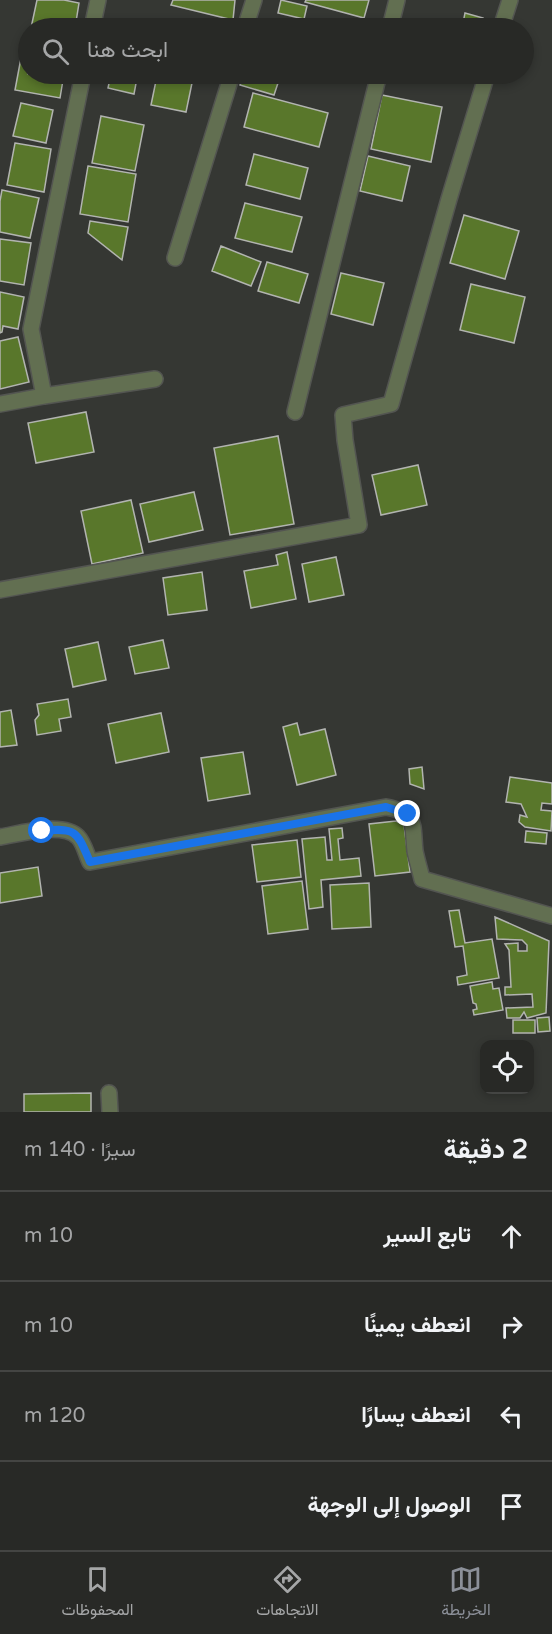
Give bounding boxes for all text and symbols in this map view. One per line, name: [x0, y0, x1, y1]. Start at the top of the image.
search box: [18, 18, 534, 84]
icon: search: [39, 35, 72, 68]
text: ابحث هنا: [87, 37, 168, 63]
route end: [394, 800, 420, 826]
route start: [28, 817, 54, 843]
map controls: [480, 1040, 534, 1094]
button: locate: [480, 1040, 534, 1094]
text: 2 دقيقة: [444, 1134, 528, 1165]
text: سيرًا · 140 m: [24, 1138, 136, 1162]
icon: ahead: [495, 1220, 528, 1253]
text: تابع السير: [383, 1222, 471, 1248]
text: 10 m: [24, 1224, 73, 1248]
icon: right: [495, 1310, 528, 1343]
text: انعطف يمينًا: [364, 1312, 471, 1338]
text: 10 m: [24, 1314, 73, 1338]
icon: left: [495, 1400, 528, 1433]
text: انعطف يسارًا: [361, 1402, 471, 1428]
text: 120 m: [24, 1404, 85, 1428]
icon: arrive: [495, 1490, 528, 1523]
text: الوصول إلى الوجهة: [307, 1492, 471, 1518]
tab: المحفوظات: [61, 1563, 134, 1624]
tab: الاتجاهات: [256, 1563, 318, 1624]
tab: الخريطة: [441, 1563, 491, 1624]

